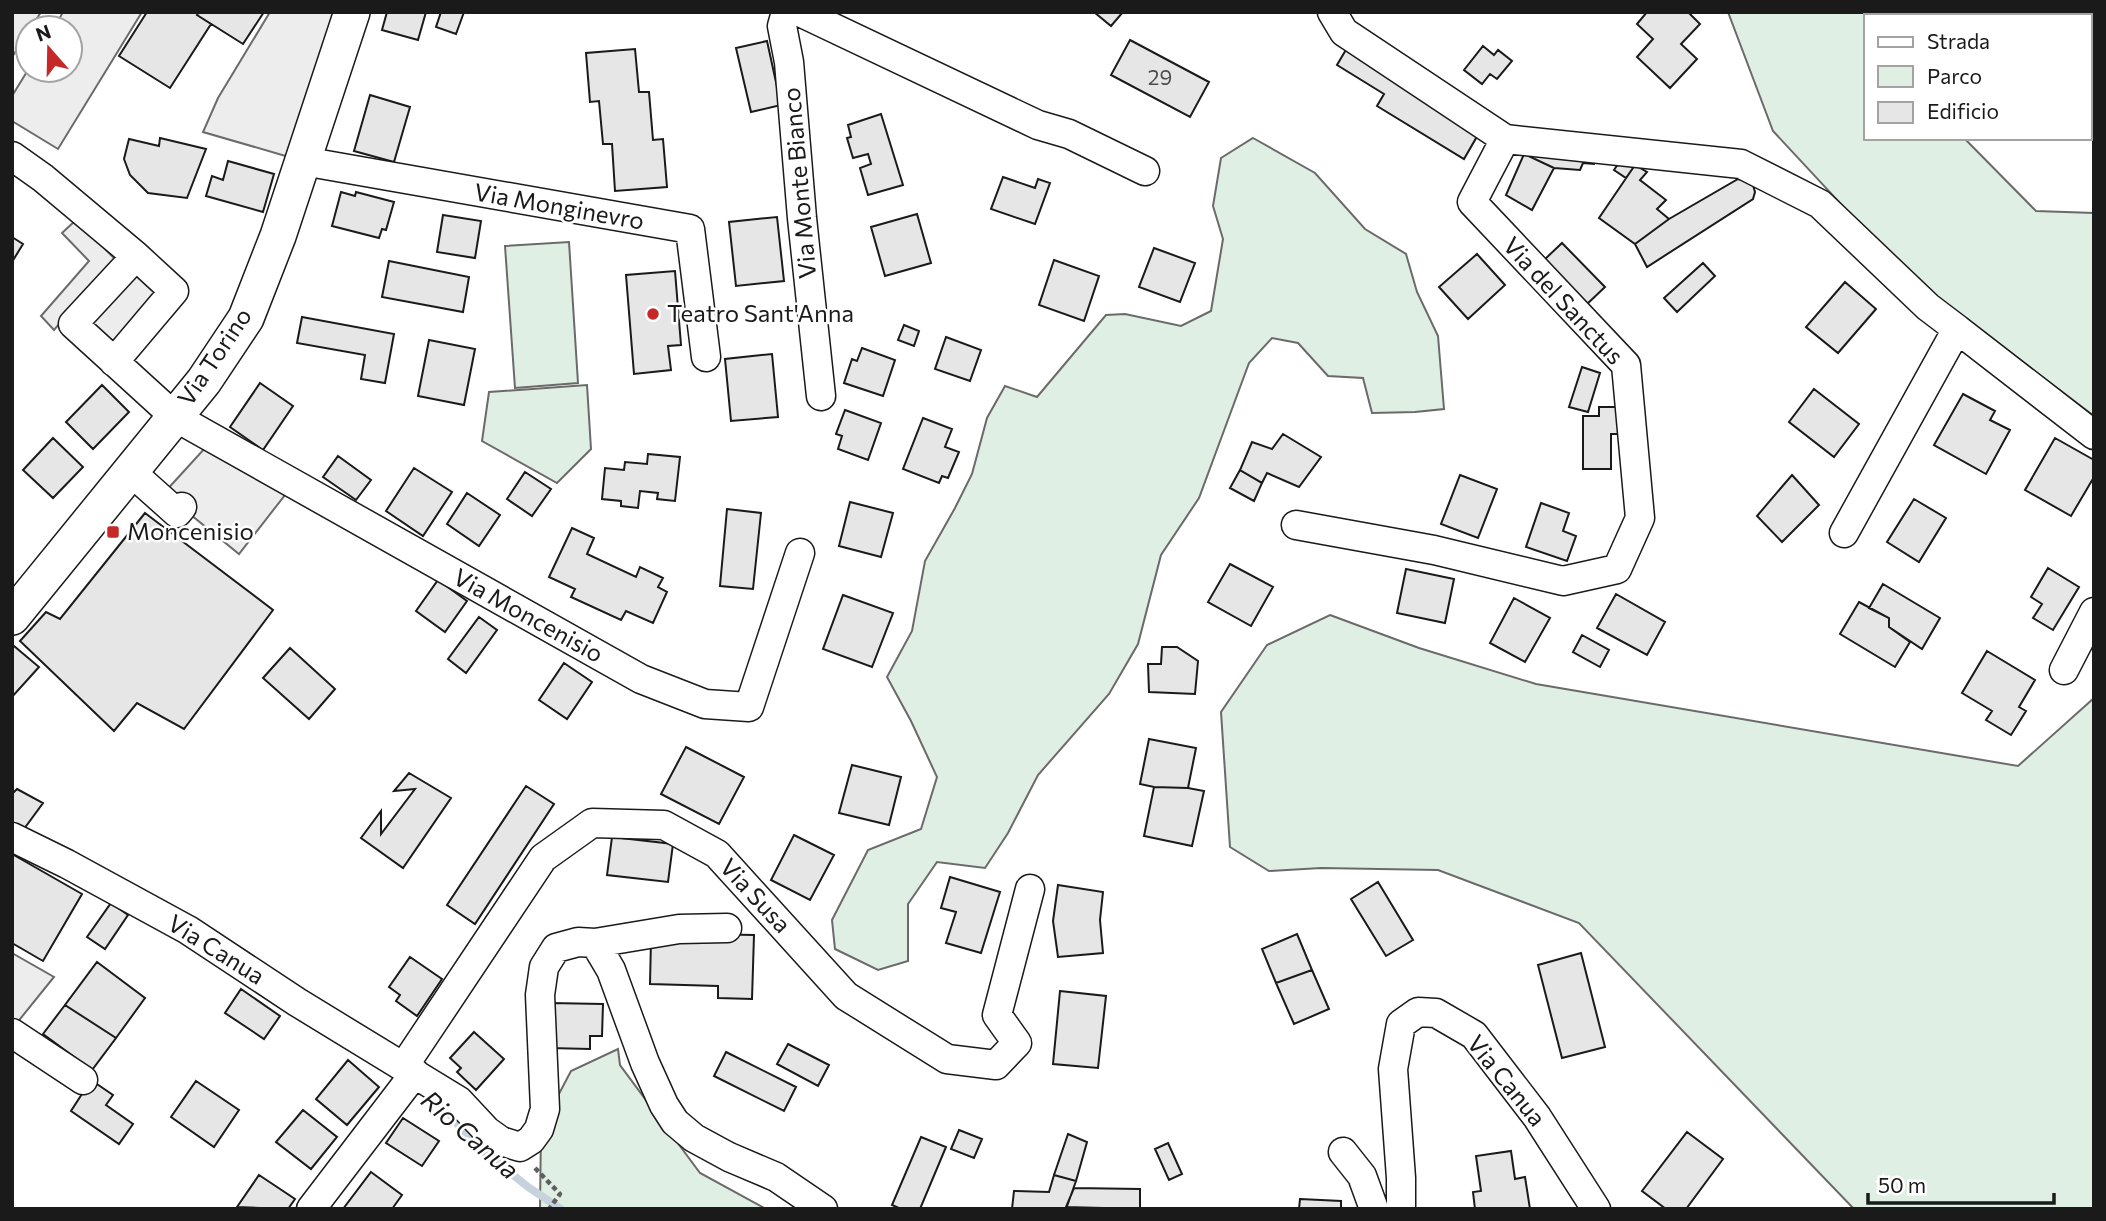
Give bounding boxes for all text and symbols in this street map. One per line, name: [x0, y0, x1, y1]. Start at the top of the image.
north arrow: [14, 14, 84, 84]
legend: [1864, 14, 2092, 140]
text: N: [32, 19, 54, 46]
text: Strada: [1927, 28, 1990, 53]
text: Parco: [1927, 63, 1982, 88]
house number: 29: [1148, 64, 1172, 89]
street label: Via Monte Bianco: [776, 86, 821, 280]
text: Edificio: [1927, 98, 1999, 123]
street label: Via Monginevro: [472, 176, 646, 235]
street label: Via del Sanctus: [1498, 230, 1630, 370]
place label: Teatro Sant'Anna: [667, 298, 854, 327]
street label: Via Torino: [171, 302, 257, 410]
marker: Teatro Sant'Anna: [645, 306, 661, 322]
place label: Moncenisio: [127, 516, 254, 545]
marker: Moncenisio: [105, 524, 121, 540]
street label: Via Moncenisio: [449, 562, 609, 668]
street label: Via Susa: [715, 852, 798, 938]
street label: Via Canua: [163, 908, 270, 990]
street label: Via Canua: [1462, 1029, 1553, 1131]
water label: Rio Canua: [416, 1083, 526, 1185]
scale bar: [1868, 1162, 2054, 1206]
text: 50 m: [1878, 1172, 1926, 1197]

